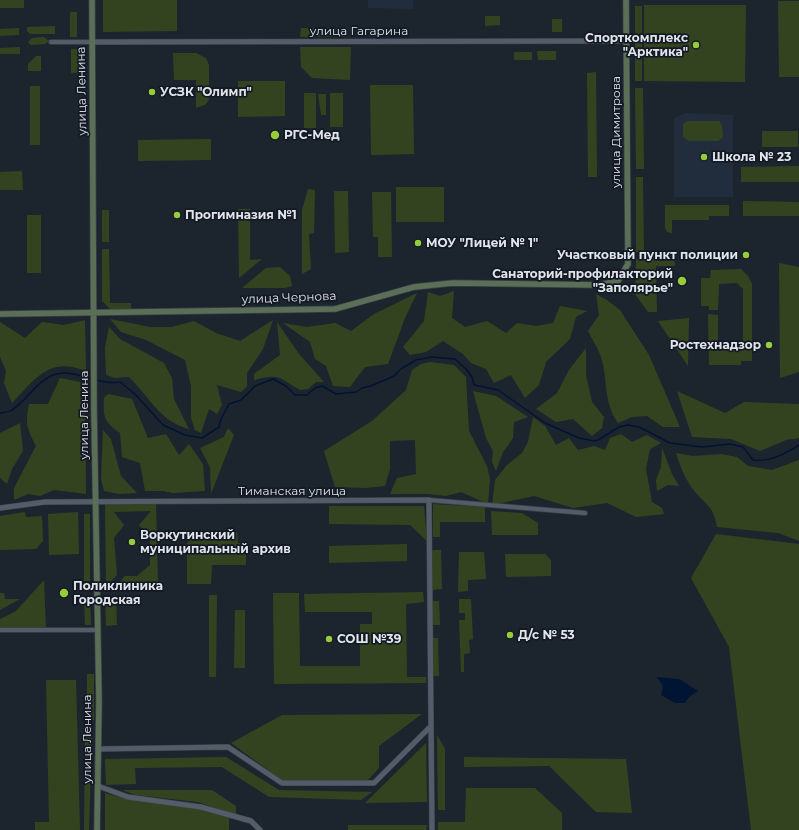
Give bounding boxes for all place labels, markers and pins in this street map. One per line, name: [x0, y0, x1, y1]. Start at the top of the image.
place label: Спорткомплекс "Арктика": [585, 31, 688, 59]
marker: Спорткомплекс "Арктика": [691, 40, 701, 50]
place label: УСЗК "Олимп": [160, 85, 252, 99]
marker: УСЗК "Олимп": [147, 87, 157, 97]
place label: РГС-Мед: [284, 128, 340, 142]
marker: РГС-Мед: [269, 129, 281, 141]
place label: Школа № 23: [712, 150, 791, 164]
marker: Школа № 23: [699, 152, 709, 162]
place label: Прогимназия №1: [185, 208, 297, 222]
marker: Прогимназия №1: [172, 210, 182, 220]
place label: МОУ "Лицей № 1": [426, 236, 538, 250]
marker: МОУ "Лицей № 1": [413, 238, 423, 248]
place label: Участковый пункт полиции: [557, 248, 738, 262]
marker: Участковый пункт полиции: [741, 250, 751, 260]
place label: Санаторий-профилакторий "Заполярье": [492, 267, 673, 295]
marker: Санаторий-профилакторий "Заполярье": [676, 275, 688, 287]
place label: Ростехнадзор: [670, 338, 761, 352]
marker: Ростехнадзор: [764, 340, 774, 350]
place label: Воркутинский муниципальный архив: [140, 528, 291, 556]
marker: Воркутинский муниципальный архив: [127, 537, 137, 547]
place label: Поликлиника Городская: [73, 579, 163, 607]
marker: Поликлиника Городская: [58, 587, 70, 599]
place label: Д/с № 53: [518, 628, 575, 642]
marker: Д/с № 53: [505, 630, 515, 640]
place label: СОШ №39: [337, 632, 401, 646]
marker: СОШ №39: [324, 634, 334, 644]

